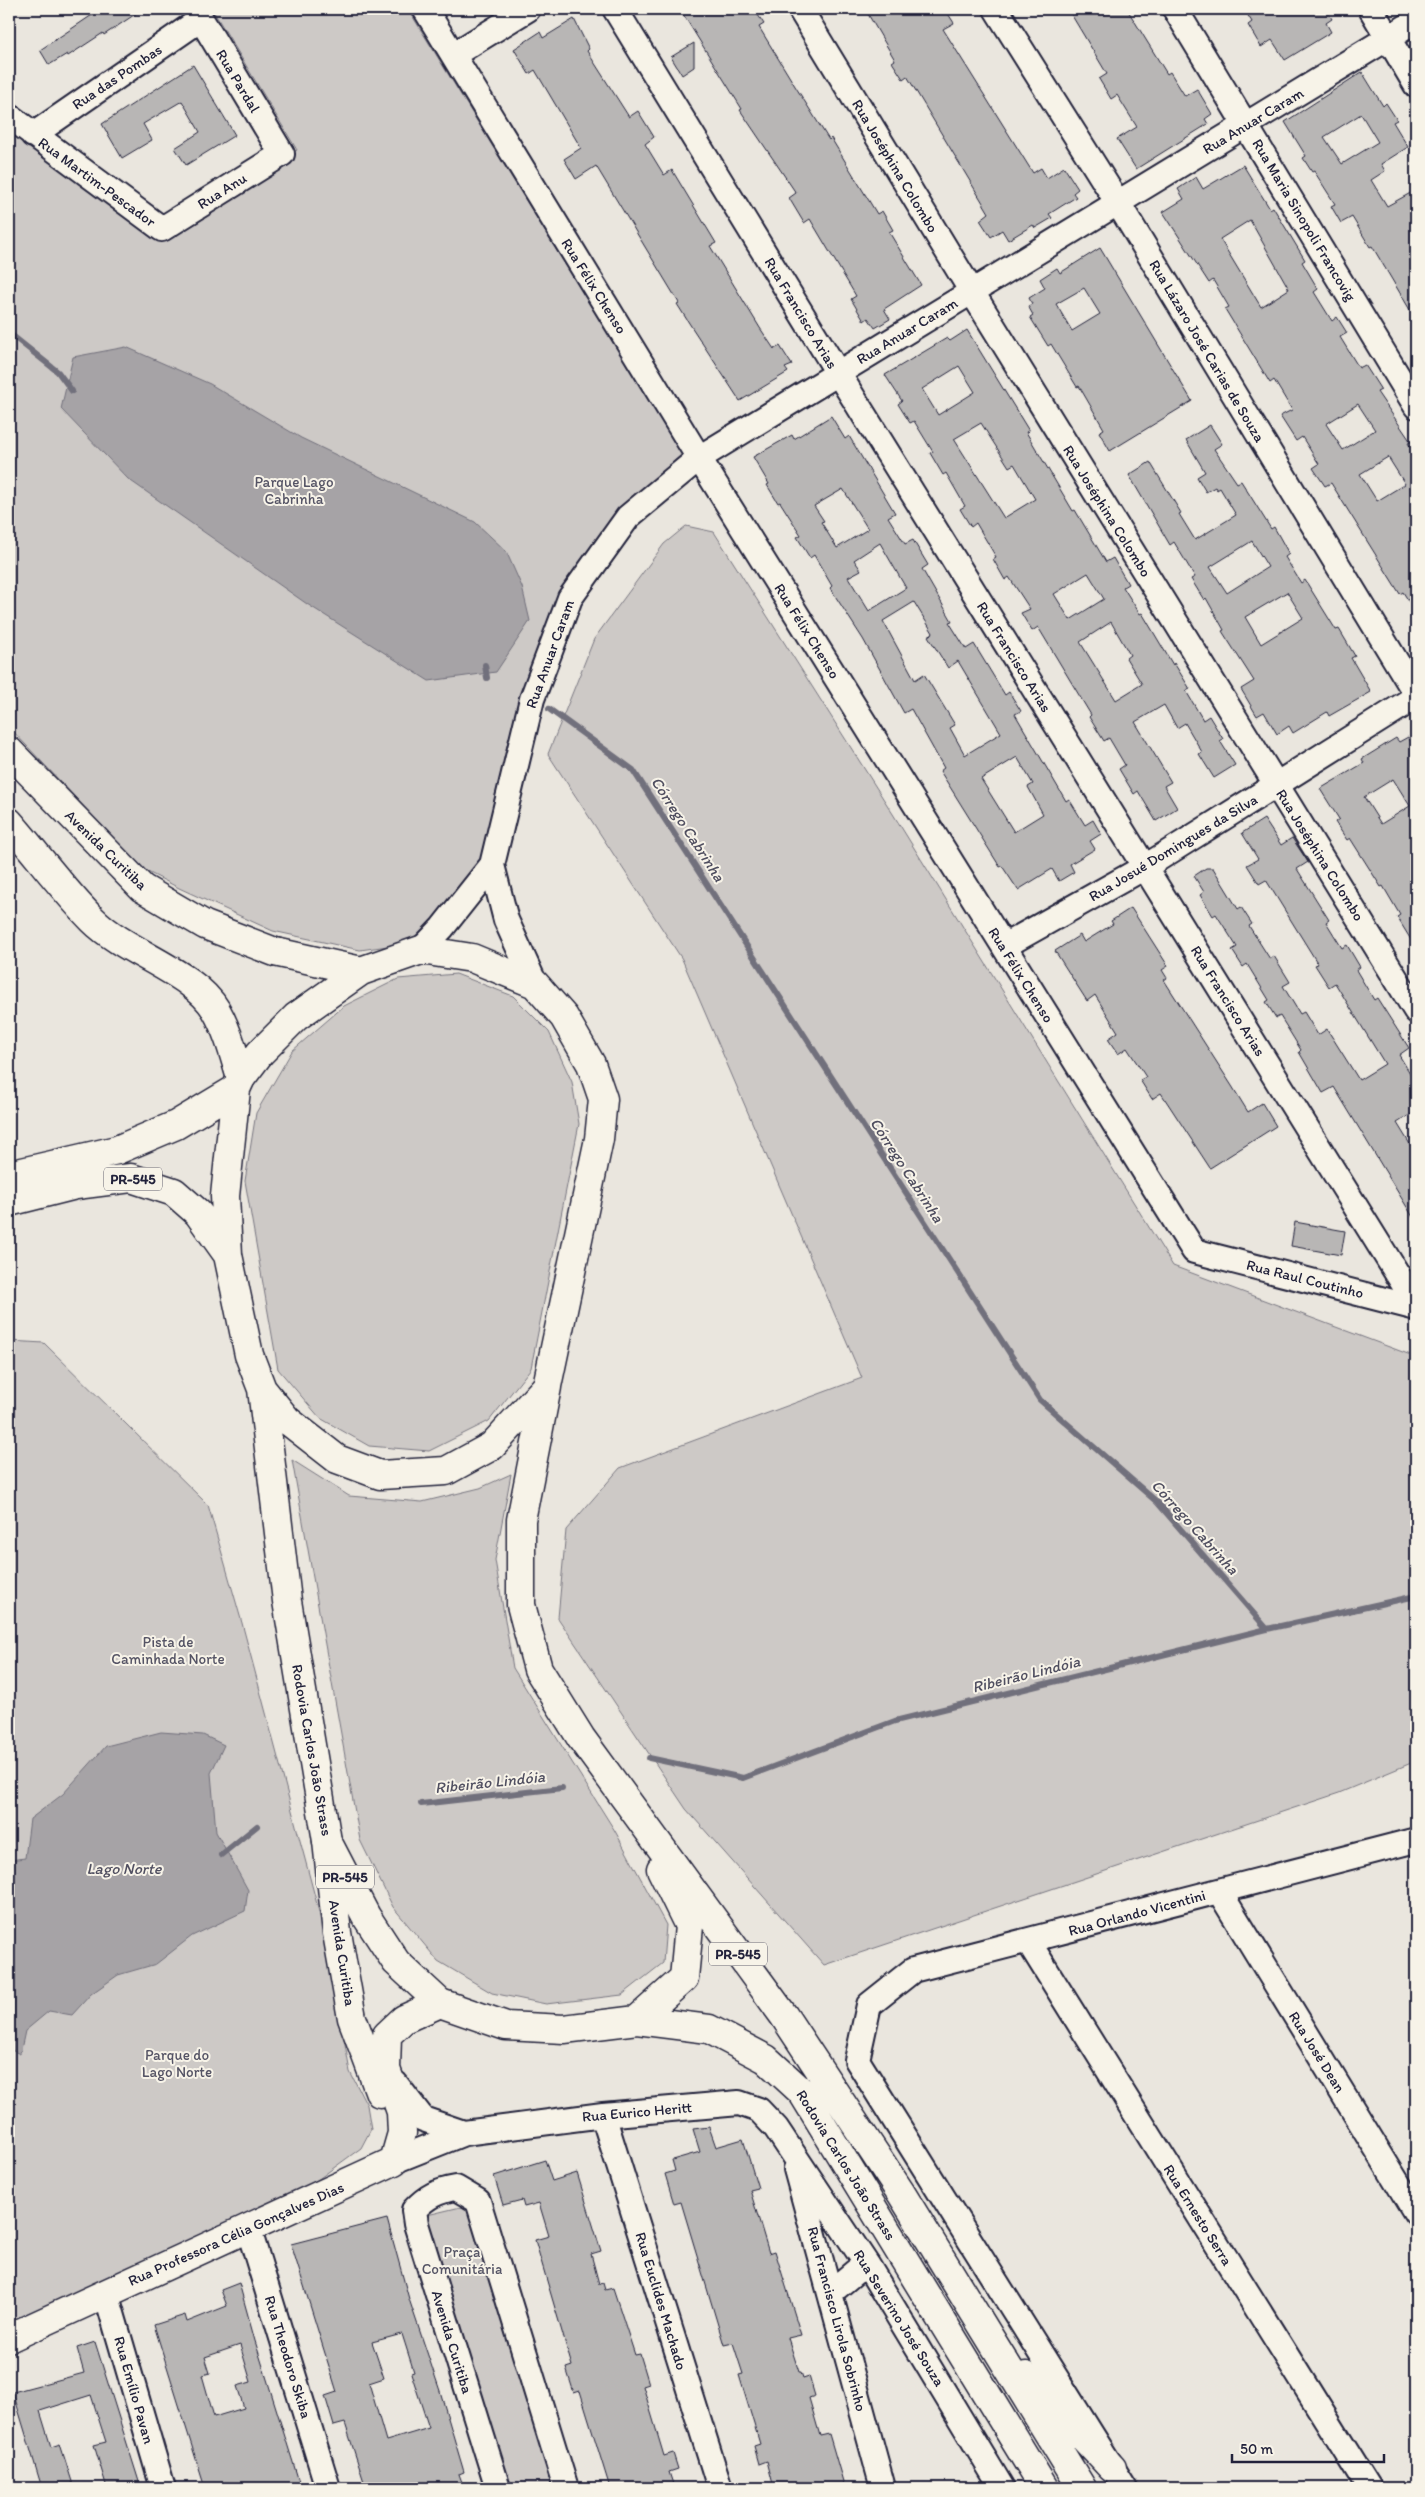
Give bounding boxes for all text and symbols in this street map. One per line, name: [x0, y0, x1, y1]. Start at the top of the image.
street label: Rua das Pombas: [69, 40, 166, 114]
street label: Rua Pardal: [212, 46, 264, 116]
street label: Rua Anuar Caram: [1199, 84, 1307, 158]
street label: Rua Joséphina Colombo: [848, 96, 942, 236]
street label: Rua Martim-Pescador: [35, 133, 159, 231]
street label: Rua Maria Sinopoli Francovig: [1248, 136, 1360, 305]
street label: Rua Anu: [194, 169, 250, 213]
street label: Rua Félix Chenso: [557, 235, 631, 337]
street label: Rua Francisco Arias: [761, 254, 842, 372]
street label: Rua Lázaro José Carias de Souza: [1145, 257, 1269, 446]
street label: Rua Anuar Caram: [853, 294, 961, 368]
street label: Rua Joséphina Colombo: [1059, 442, 1155, 580]
park label: Parque Lago Cabrinha: [254, 473, 334, 508]
street label: Rua Félix Chenso: [770, 580, 844, 682]
street label: Rua Anuar Caram: [522, 597, 578, 711]
street label: Rua Francisco Arias: [973, 598, 1055, 716]
water label: Córrego Cabrinha: [647, 773, 730, 886]
street label: Rua Joséphina Colombo: [1272, 786, 1368, 924]
street label: Rua Josué Domingues da Silva: [1085, 790, 1261, 906]
street label: Avenida Curitiba: [61, 806, 151, 894]
street label: Rua Félix Chenso: [984, 924, 1058, 1026]
street label: Rua Francisco Arias: [1187, 942, 1269, 1060]
water label: Córrego Cabrinha: [866, 1114, 949, 1227]
road number: PR-545: [104, 1168, 162, 1190]
street label: Rua Raul Coutinho: [1244, 1256, 1366, 1302]
water label: Córrego Cabrinha: [1147, 1476, 1243, 1579]
park label: Pista de Caminhada Norte: [111, 1633, 225, 1668]
water label: Ribeirão Lindóia: [970, 1651, 1083, 1697]
street label: Rodovia Carlos João Strass: [288, 1663, 336, 1837]
water label: Ribeirão Lindóia: [434, 1767, 547, 1797]
water label: Lago Norte: [87, 1859, 163, 1878]
road number: PR-545: [316, 1865, 374, 1888]
street label: Rua Orlando Vicentini: [1066, 1886, 1208, 1940]
street label: Avenida Curitiba: [325, 1899, 359, 2008]
road number: PR-545: [709, 1942, 767, 1966]
street label: Rua José Dean: [1285, 2008, 1349, 2096]
park label: Parque do Lago Norte: [142, 2046, 212, 2081]
street label: Rodovia Carlos João Strass: [792, 2087, 900, 2244]
street label: Rua Eurico Heritt: [581, 2098, 693, 2126]
street label: Rua Ernesto Serra: [1160, 2161, 1236, 2269]
street label: Rua Professora Célia Gonçalves Dias: [125, 2178, 347, 2290]
street label: Rua Francisco Lirola Sobrinho: [804, 2225, 870, 2413]
street label: Rua Euclides Machado: [631, 2230, 691, 2372]
park label: Praça Comunitária: [422, 2243, 503, 2278]
street label: Rua Severino José Souza: [850, 2246, 949, 2390]
street label: Avenida Curitiba: [428, 2288, 476, 2396]
street label: Rua Theodoro Skiba: [261, 2293, 315, 2421]
street label: Rua Emílio Pavan: [110, 2334, 158, 2446]
scale bar: [1232, 2432, 1385, 2464]
text: 50 m: [1240, 2440, 1273, 2458]

